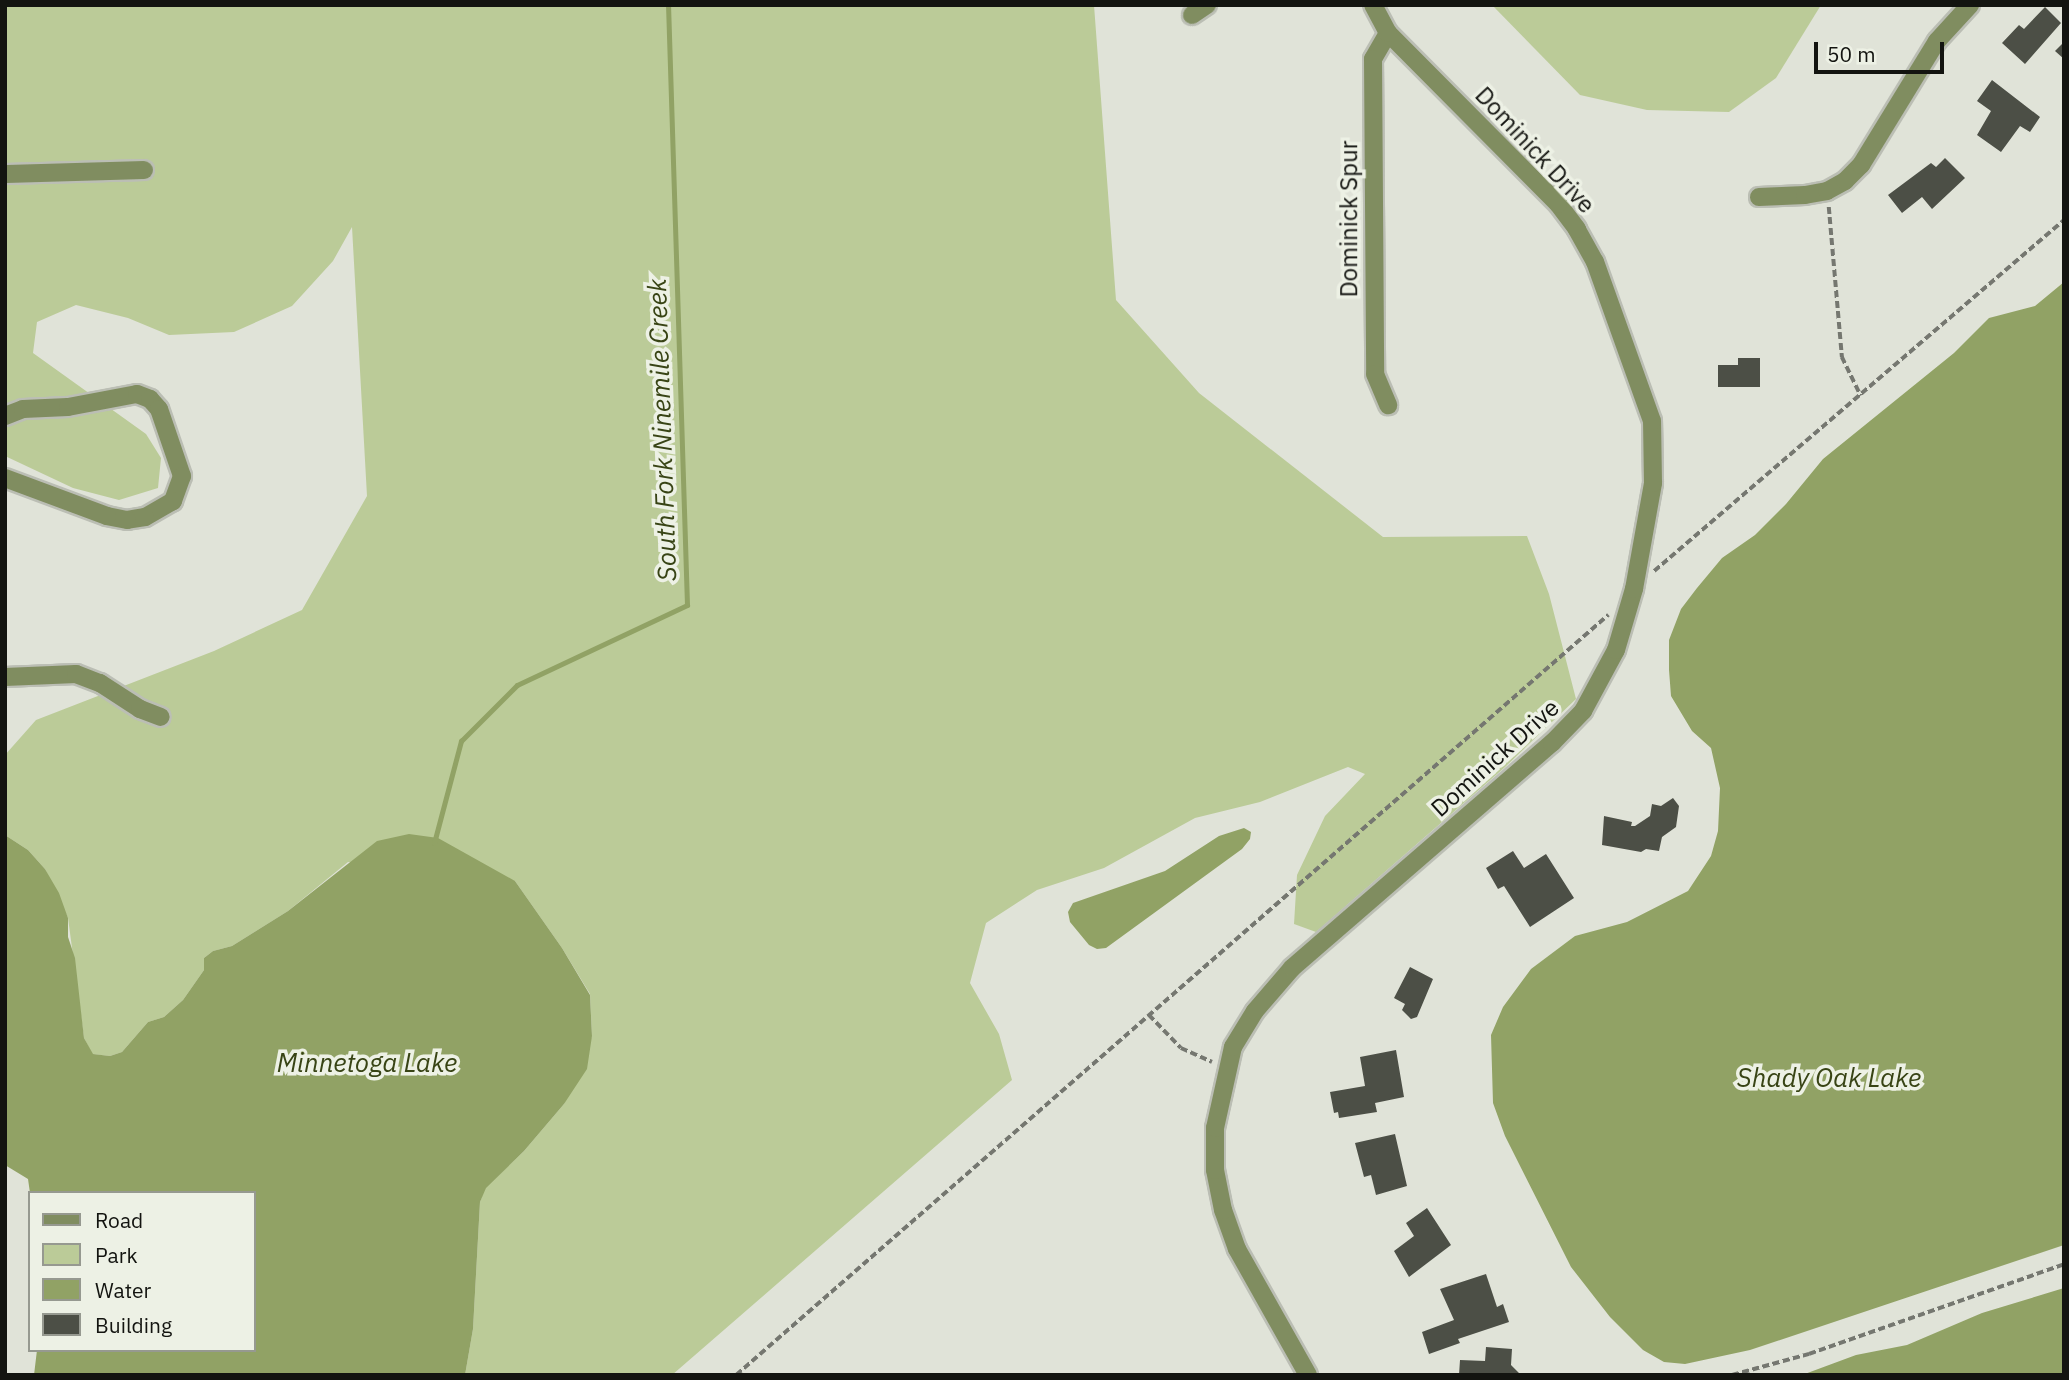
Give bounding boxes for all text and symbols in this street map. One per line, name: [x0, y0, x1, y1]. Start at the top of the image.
scale bar: [1817, 28, 1946, 72]
text: 50 m: [1827, 40, 1876, 68]
street label: Dominick Drive: [1469, 81, 1601, 219]
street label: Dominick Spur: [1335, 141, 1363, 297]
water label: South Fork Ninemile Creek: [641, 278, 683, 582]
street label: Dominick Drive: [1425, 693, 1565, 823]
water label: Minnetoga Lake: [277, 1047, 457, 1079]
water label: Shady Oak Lake: [1737, 1062, 1921, 1094]
legend: [28, 1191, 256, 1352]
text: Road: [95, 1206, 143, 1234]
text: Park: [95, 1241, 138, 1269]
text: Water: [95, 1276, 151, 1304]
text: Building: [95, 1311, 172, 1339]

